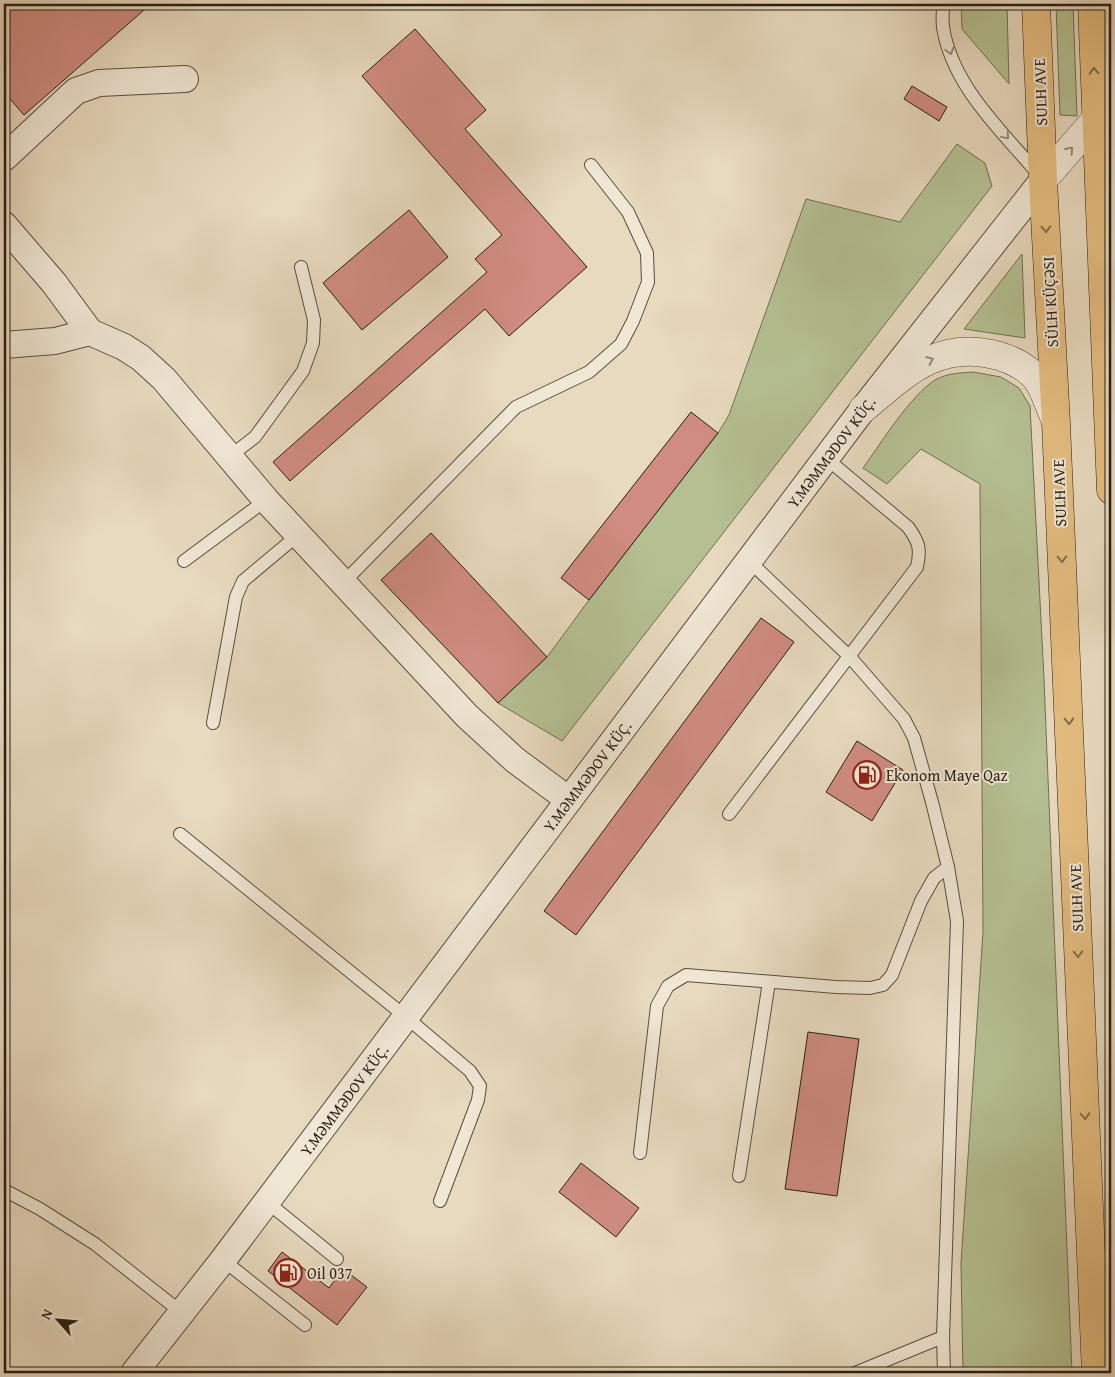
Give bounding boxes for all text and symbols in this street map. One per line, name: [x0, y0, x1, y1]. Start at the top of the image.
one-way arrow: [945, 47, 955, 55]
street label: SULH AVE: [1027, 58, 1053, 126]
one-way arrow: [1089, 66, 1100, 74]
one-way arrow: [1000, 130, 1009, 139]
one-way arrow: [1064, 146, 1073, 155]
one-way arrow: [1040, 225, 1051, 233]
street label: SÜLH KÜÇƏSI: [1036, 256, 1064, 348]
one-way arrow: [925, 355, 934, 366]
street label: Y.MƏMMƏDOV KÜÇ.: [781, 391, 881, 513]
street label: SULH AVE: [1046, 459, 1072, 527]
one-way arrow: [1057, 556, 1067, 563]
street label: Y.MƏMMƏDOV KÜÇ.: [537, 715, 637, 837]
one-way arrow: [1063, 718, 1074, 726]
fuel station icon: Ekonom Maye Qaz: [852, 760, 882, 790]
place label: Ekonom Maye Qaz: [886, 763, 1007, 787]
street label: SULH AVE: [1063, 864, 1089, 932]
one-way arrow: [1073, 950, 1084, 958]
street label: Y.MƏMMƏDOV KÜÇ.: [294, 1039, 394, 1161]
one-way arrow: [1080, 1112, 1090, 1120]
fuel station icon: Oil 037: [273, 1258, 303, 1288]
place label: Oil 037: [307, 1261, 353, 1285]
north arrow: [32, 1294, 82, 1344]
text: N: [35, 1305, 58, 1323]

